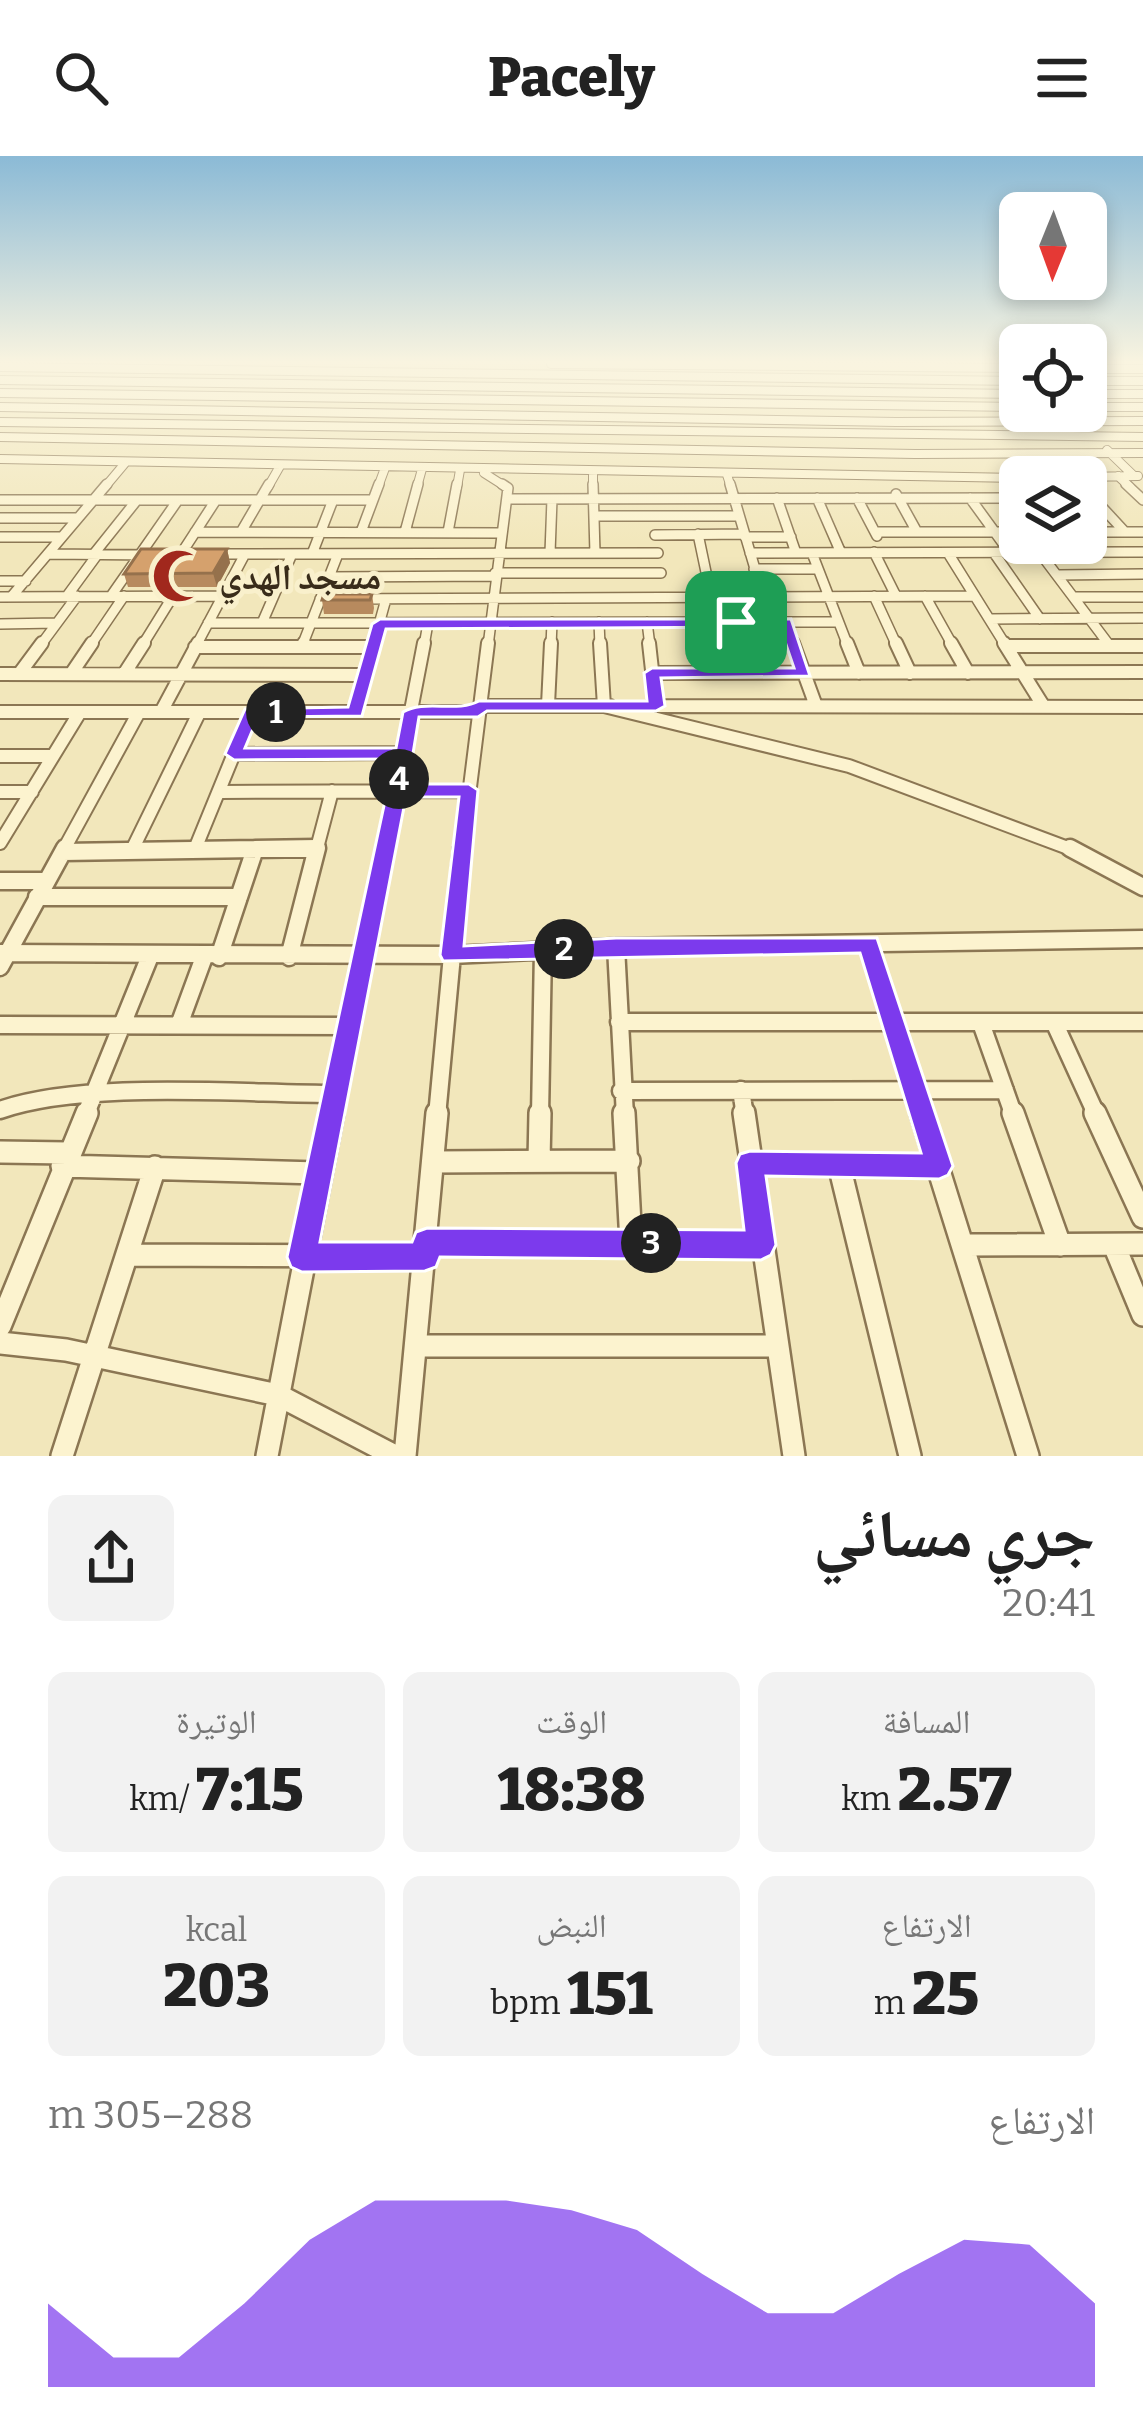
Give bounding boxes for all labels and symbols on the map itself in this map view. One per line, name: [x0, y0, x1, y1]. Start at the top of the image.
north arrow: [999, 192, 1107, 300]
mosque icon: مسجد الهدي: [150, 547, 208, 605]
place label: مسجد الهدي: [219, 555, 381, 605]
pin: [685, 571, 787, 673]
pin: 1: [246, 682, 306, 742]
pin: 4: [369, 749, 429, 809]
pin: 2: [534, 919, 594, 979]
pin: 3: [621, 1213, 681, 1273]

